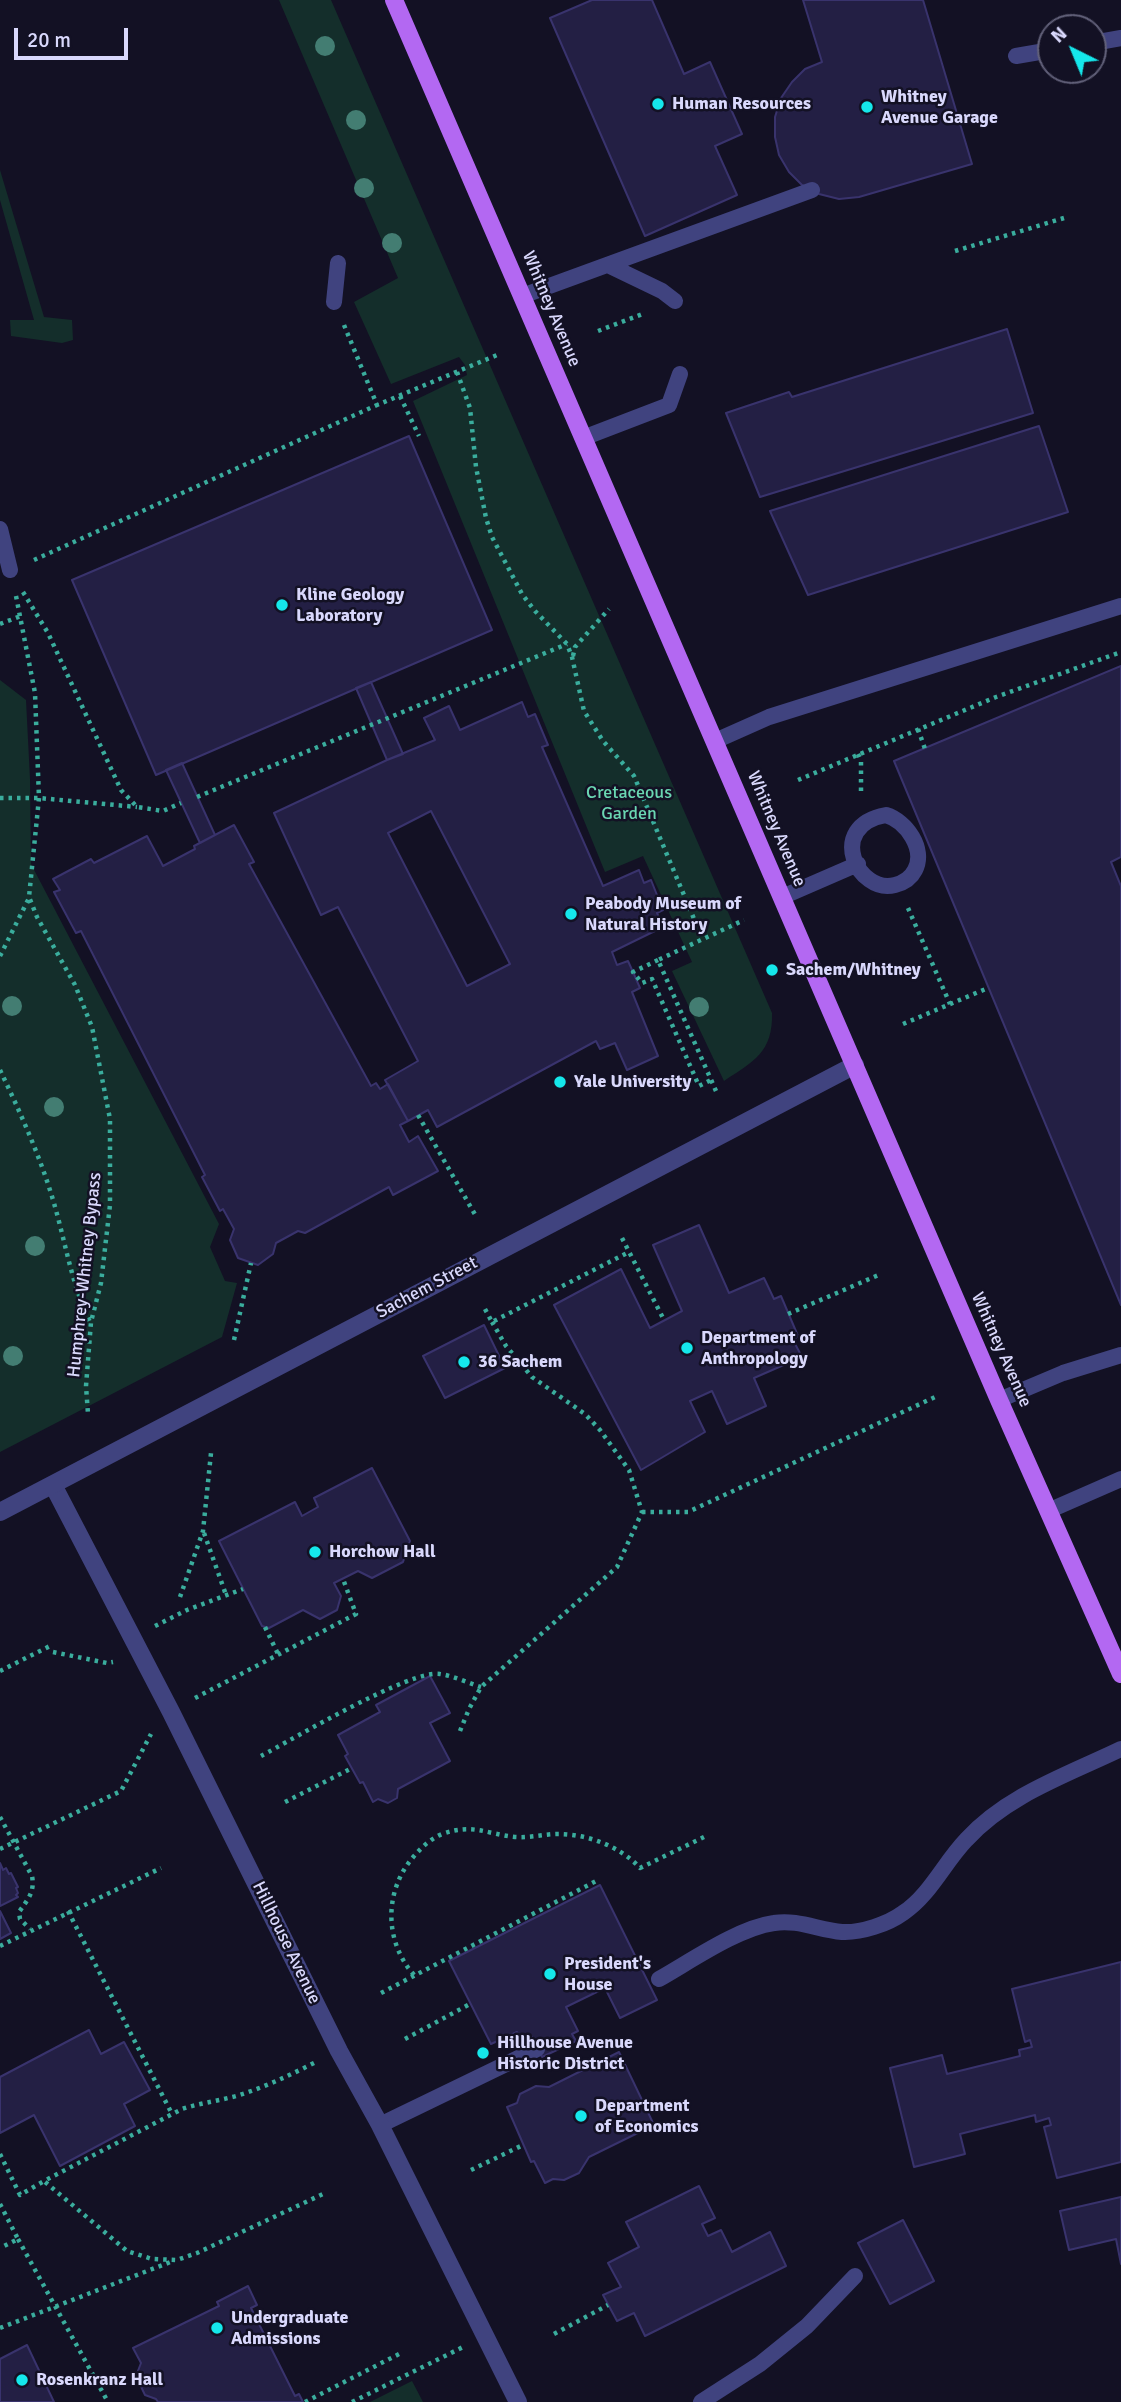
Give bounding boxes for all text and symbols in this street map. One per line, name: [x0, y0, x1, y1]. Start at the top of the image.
scale bar: [18, 14, 131, 58]
north arrow: [1037, 14, 1107, 84]
text: N: [1046, 22, 1072, 48]
text: 20 m: [27, 27, 71, 53]
place label: Whitney Avenue Garage: [881, 86, 998, 128]
place label: Human Resources: [672, 93, 811, 115]
marker: Human Resources: [650, 96, 666, 112]
marker: Whitney Avenue Garage: [859, 99, 875, 115]
street label: Whitney Avenue: [517, 248, 585, 370]
place label: Kline Geology Laboratory: [296, 584, 404, 626]
marker: Kline Geology Laboratory: [274, 597, 290, 613]
street label: Whitney Avenue: [742, 768, 810, 890]
park label: Cretaceous Garden: [586, 782, 672, 824]
place label: Peabody Museum of Natural History: [585, 893, 741, 936]
marker: Peabody Museum of Natural History: [563, 906, 579, 922]
place label: Sachem/Whitney: [786, 959, 921, 981]
marker: Sachem/Whitney: [764, 962, 780, 978]
place label: Yale University: [574, 1071, 691, 1093]
marker: Yale University: [552, 1074, 568, 1090]
street label: Humphrey-Whitney Bypass: [63, 1171, 107, 1379]
street label: Sachem Street: [373, 1252, 481, 1324]
street label: Whitney Avenue: [966, 1289, 1036, 1411]
place label: Department of Anthropology: [701, 1327, 815, 1370]
marker: Department of Anthropology: [679, 1340, 695, 1356]
place label: 36 Sachem: [478, 1351, 562, 1373]
marker: 36 Sachem: [456, 1354, 472, 1370]
place label: Horchow Hall: [329, 1541, 436, 1563]
marker: Horchow Hall: [307, 1544, 323, 1560]
street label: Hillhouse Avenue: [247, 1878, 325, 2008]
place label: President's House: [564, 1953, 651, 1996]
marker: President's House: [542, 1966, 558, 1982]
place label: Hillhouse Avenue Historic District: [497, 2032, 633, 2074]
marker: Hillhouse Avenue Historic District: [475, 2045, 491, 2061]
place label: Department of Economics: [595, 2095, 698, 2138]
marker: Department of Economics: [573, 2108, 589, 2124]
place label: Undergraduate Admissions: [231, 2307, 349, 2350]
marker: Undergraduate Admissions: [209, 2320, 225, 2336]
place label: Rosenkranz Hall: [36, 2369, 163, 2391]
marker: Rosenkranz Hall: [14, 2372, 30, 2388]

